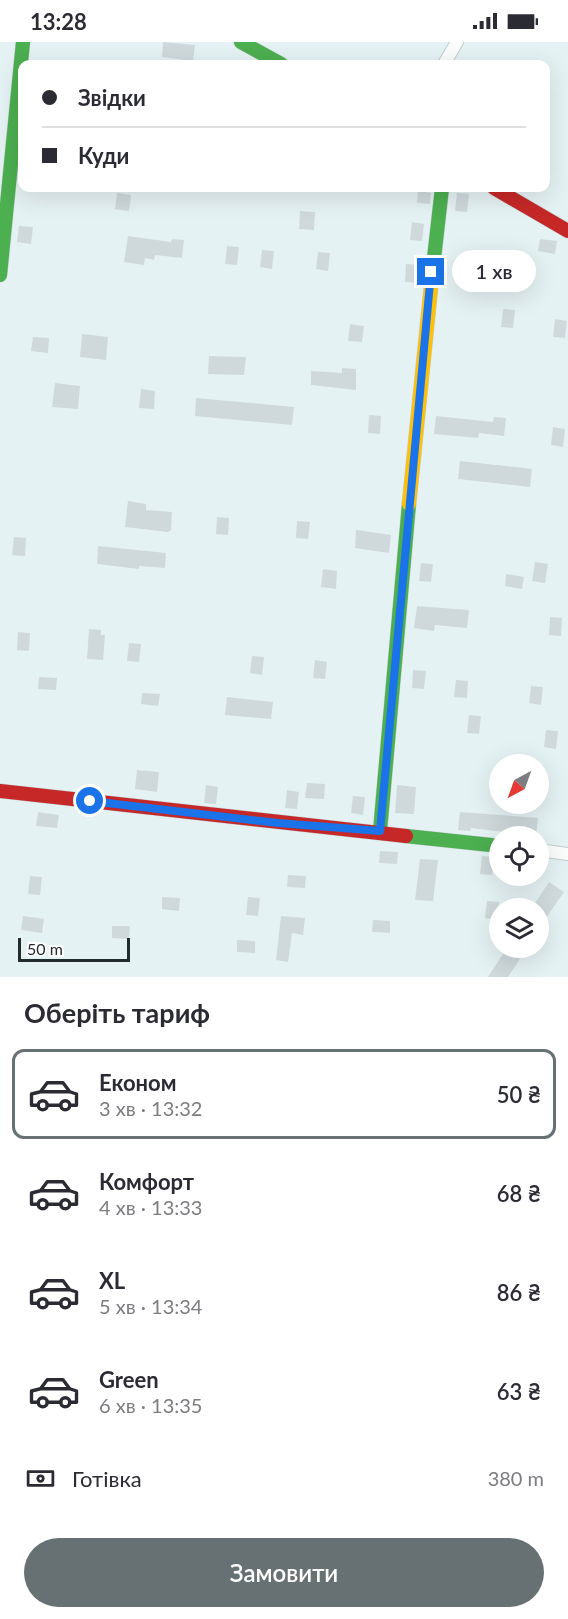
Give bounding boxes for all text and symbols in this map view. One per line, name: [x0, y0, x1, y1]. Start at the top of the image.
text: 13:28: [30, 8, 87, 35]
text: Звідки: [78, 84, 146, 111]
text: Куди: [78, 142, 129, 169]
callout: 1 хв: [452, 251, 536, 293]
route end: [417, 258, 444, 285]
text: 1 хв: [476, 259, 512, 283]
north arrow: [489, 754, 549, 814]
map controls: [489, 754, 549, 958]
route start: [76, 787, 103, 814]
button: locate: [489, 826, 549, 886]
button: layers: [489, 898, 549, 958]
scale bar: [18, 935, 130, 962]
text: 50 m: [27, 939, 63, 958]
text: Оберіть тариф: [24, 996, 210, 1029]
icon: car: [27, 1067, 81, 1121]
text: Економ: [99, 1069, 177, 1096]
text: 50 ₴: [497, 1081, 541, 1108]
text: 3 хв · 13:32: [99, 1096, 202, 1120]
icon: car: [27, 1166, 81, 1220]
text: Комфорт: [99, 1168, 194, 1195]
text: 68 ₴: [497, 1180, 541, 1207]
text: 4 хв · 13:33: [99, 1195, 202, 1219]
icon: car: [27, 1265, 81, 1319]
text: XL: [99, 1267, 125, 1294]
text: 86 ₴: [497, 1279, 541, 1306]
text: 5 хв · 13:34: [99, 1294, 202, 1318]
icon: car: [27, 1364, 81, 1418]
text: Green: [99, 1366, 159, 1393]
text: 63 ₴: [497, 1378, 541, 1405]
text: 6 хв · 13:35: [99, 1393, 202, 1417]
icon: cash: [24, 1462, 57, 1495]
text: Готівка: [72, 1465, 142, 1492]
text: 380 m: [488, 1466, 544, 1490]
button: Замовити: [24, 1538, 544, 1607]

